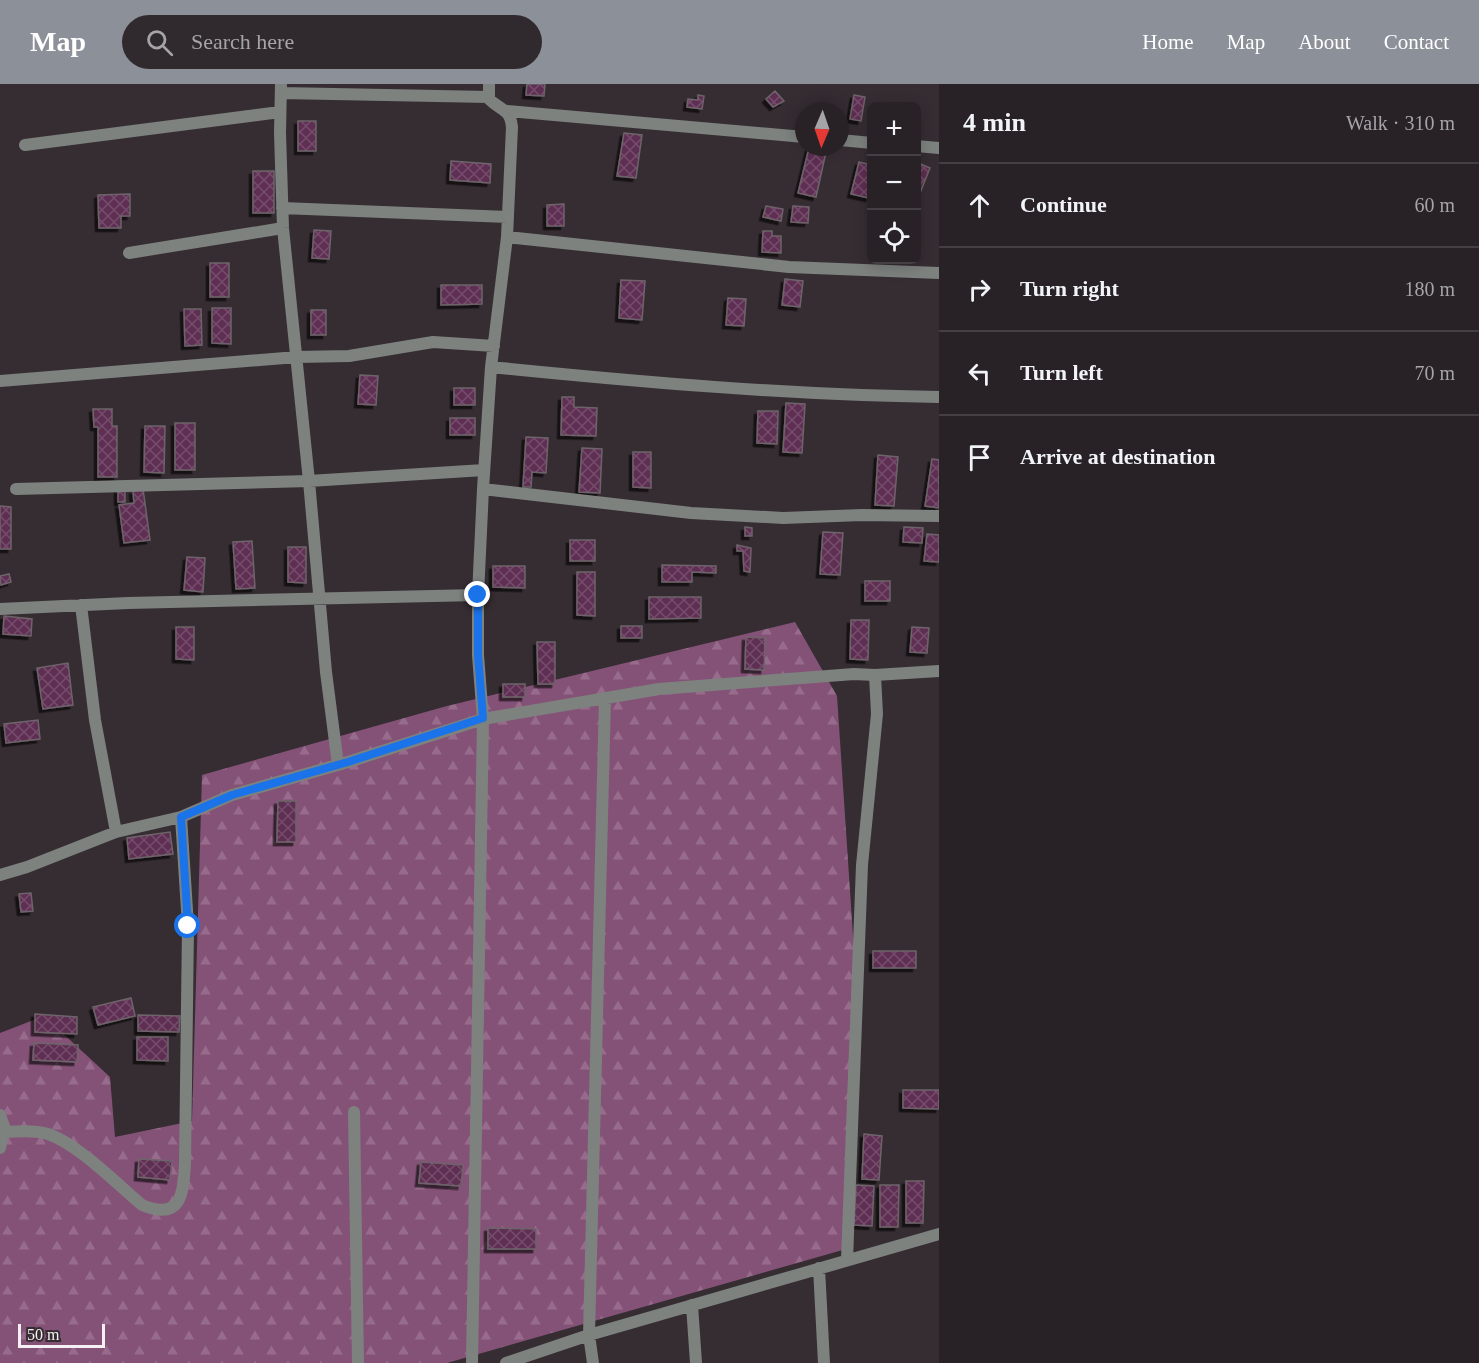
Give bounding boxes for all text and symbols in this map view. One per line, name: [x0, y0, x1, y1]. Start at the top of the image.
search box: [122, 15, 542, 69]
text: Map: [30, 26, 86, 57]
icon: search: [143, 26, 176, 59]
text: Search here: [191, 29, 294, 54]
text: Home: [1142, 30, 1194, 54]
text: Map: [1227, 30, 1265, 54]
text: About: [1298, 30, 1351, 54]
text: Contact: [1384, 30, 1449, 54]
north arrow: [795, 102, 849, 156]
map controls: [867, 102, 921, 264]
button: +: [867, 102, 921, 156]
text: 4 min: [963, 108, 1026, 137]
text: Walk · 310 m: [1346, 112, 1455, 134]
button: −: [867, 156, 921, 210]
icon: ahead: [963, 189, 996, 222]
text: Continue: [1020, 192, 1107, 217]
text: 60 m: [1414, 194, 1455, 216]
button: locate: [867, 210, 921, 264]
icon: right: [963, 273, 996, 306]
text: Turn right: [1020, 276, 1119, 301]
text: 180 m: [1404, 278, 1455, 300]
icon: left: [963, 357, 996, 390]
text: Turn left: [1020, 360, 1103, 385]
text: 70 m: [1414, 362, 1455, 384]
icon: arrive: [963, 441, 996, 474]
text: Arrive at destination: [1020, 444, 1216, 469]
route end: [464, 581, 490, 607]
route start: [174, 912, 200, 938]
scale bar: [18, 1321, 105, 1348]
text: 50 m: [27, 1326, 59, 1343]

